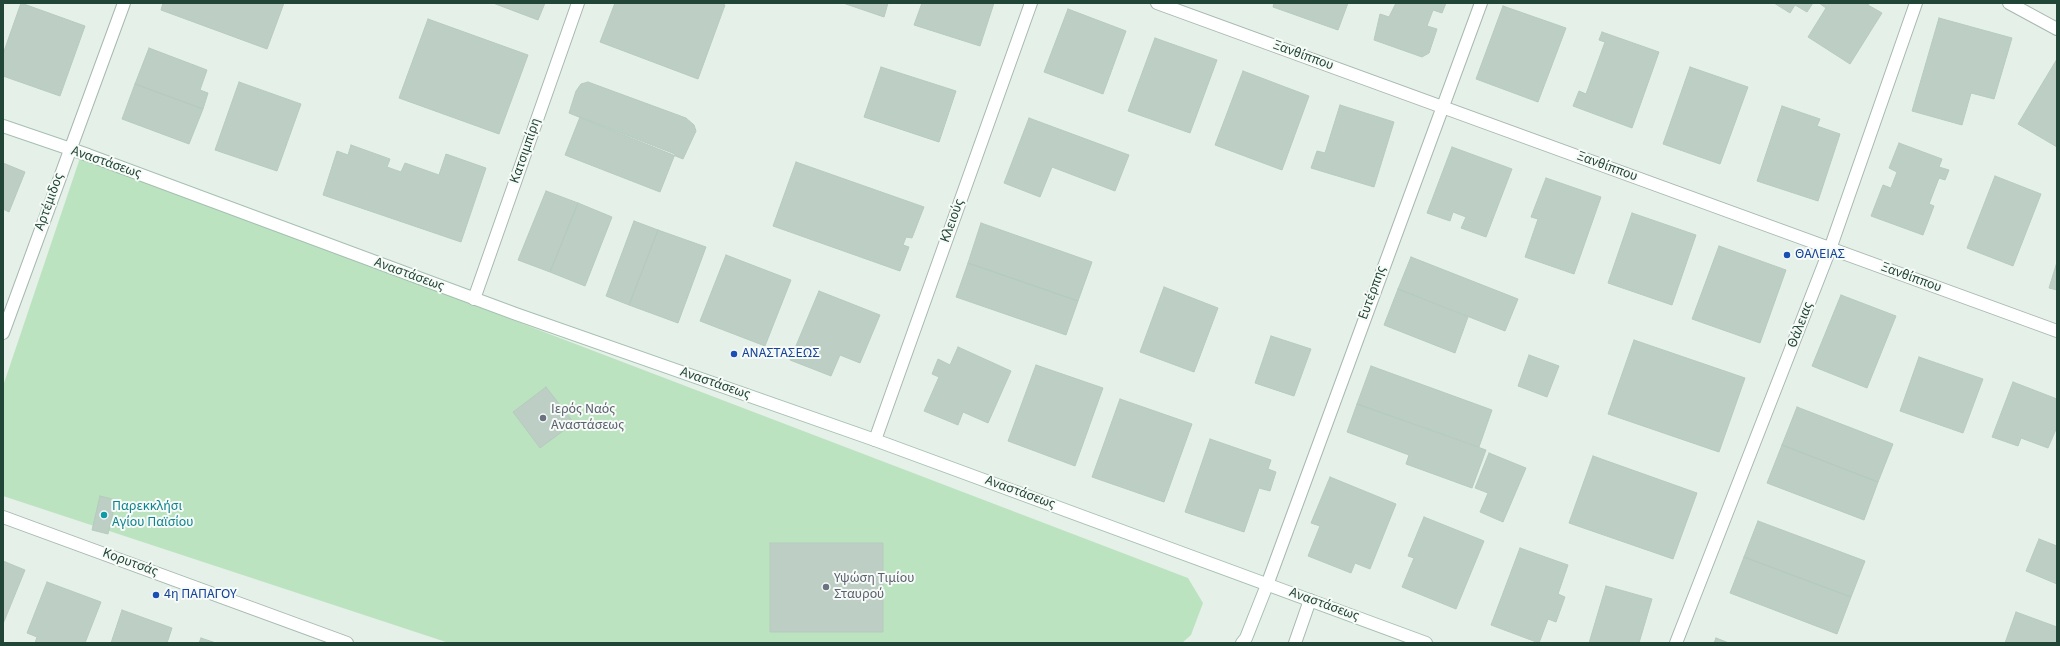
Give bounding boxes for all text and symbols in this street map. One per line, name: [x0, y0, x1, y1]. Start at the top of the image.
street label: Ξανθίππου: [1270, 37, 1336, 75]
street label: Κατσιμπίρη: [507, 116, 545, 186]
street label: Αναστάσεως: [69, 143, 143, 183]
street label: Ξανθίππου: [1574, 148, 1640, 186]
street label: Αρτέμιδος: [32, 171, 68, 233]
street label: Κλειούς: [937, 197, 969, 245]
place label: ΘΑΛΕΙΑΣ: [1795, 247, 1845, 263]
marker: ΘΑΛΕΙΑΣ: [1782, 250, 1792, 260]
street label: Αναστάσεως: [372, 255, 446, 295]
street label: Ξανθίππου: [1878, 259, 1944, 297]
street label: Ευτέρπης: [1356, 264, 1390, 322]
street label: Θάλειας: [1785, 300, 1817, 350]
place label: ΑΝΑΣΤΑΣΕΩΣ: [742, 346, 820, 362]
marker: ΑΝΑΣΤΑΣΕΩΣ: [729, 349, 739, 359]
street label: Αναστάσεως: [678, 364, 752, 404]
place label: Ιερός Ναός Αναστάσεως: [551, 402, 624, 434]
marker: Ιερός Ναός Αναστάσεως: [538, 413, 548, 423]
street label: Αναστάσεως: [983, 473, 1057, 513]
place label: Παρεκκλήσι Αγίου Παϊσίου: [112, 499, 193, 532]
marker: Παρεκκλήσι Αγίου Παϊσίου: [99, 510, 109, 520]
street label: Κορυτσάς: [100, 545, 160, 581]
place label: Υψώση Τιμίου Σταυρού: [834, 571, 914, 604]
marker: Υψώση Τιμίου Σταυρού: [821, 582, 831, 592]
street label: Αναστάσεως: [1287, 585, 1361, 625]
place label: 4η ΠΑΠΑΓΟΥ: [164, 587, 237, 603]
marker: 4η ΠΑΠΑΓΟΥ: [151, 590, 161, 600]

